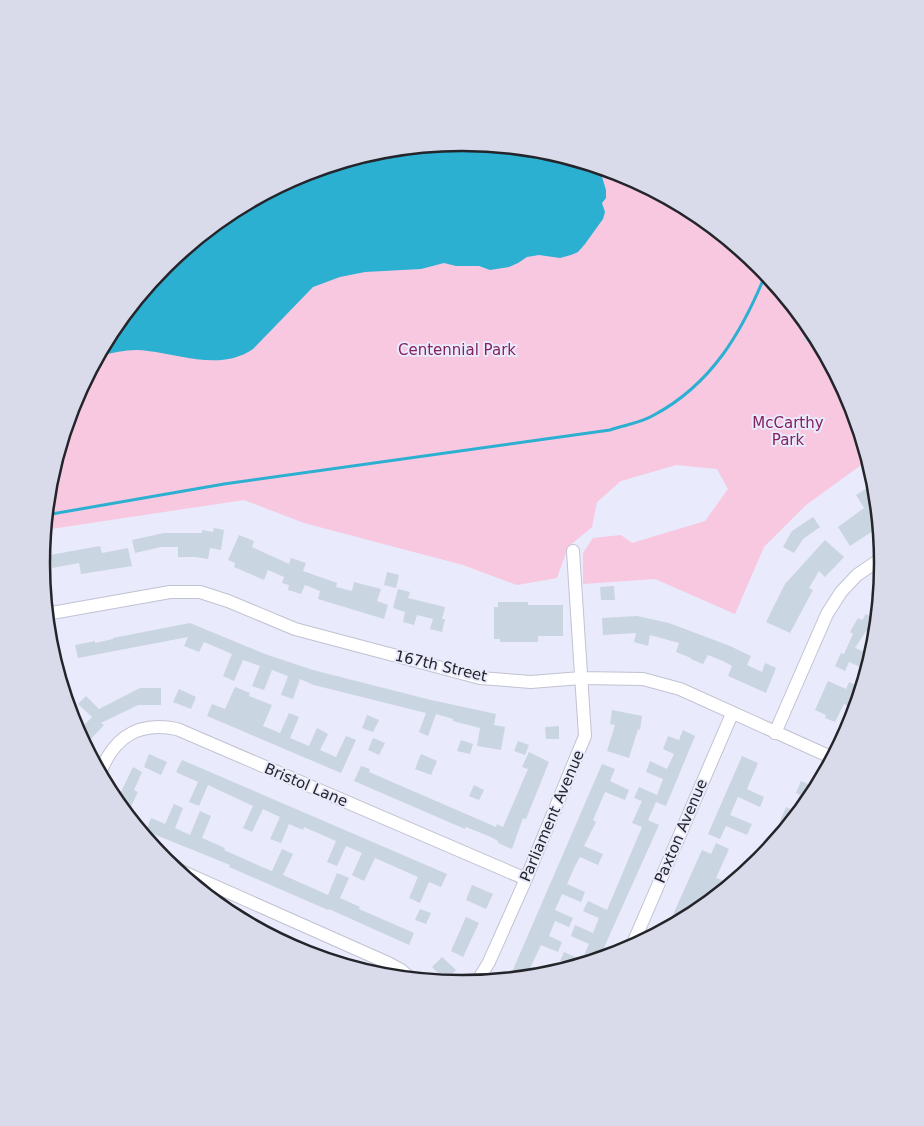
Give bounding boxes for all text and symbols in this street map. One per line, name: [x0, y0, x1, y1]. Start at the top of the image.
park label: Centennial Park: [398, 341, 516, 359]
park label: McCarthy Park: [752, 414, 824, 449]
street label: 167th Street: [393, 647, 489, 685]
street label: Parliament Avenue: [516, 748, 588, 884]
street label: Bristol Lane: [262, 759, 350, 811]
street label: Paxton Avenue: [651, 776, 711, 886]

